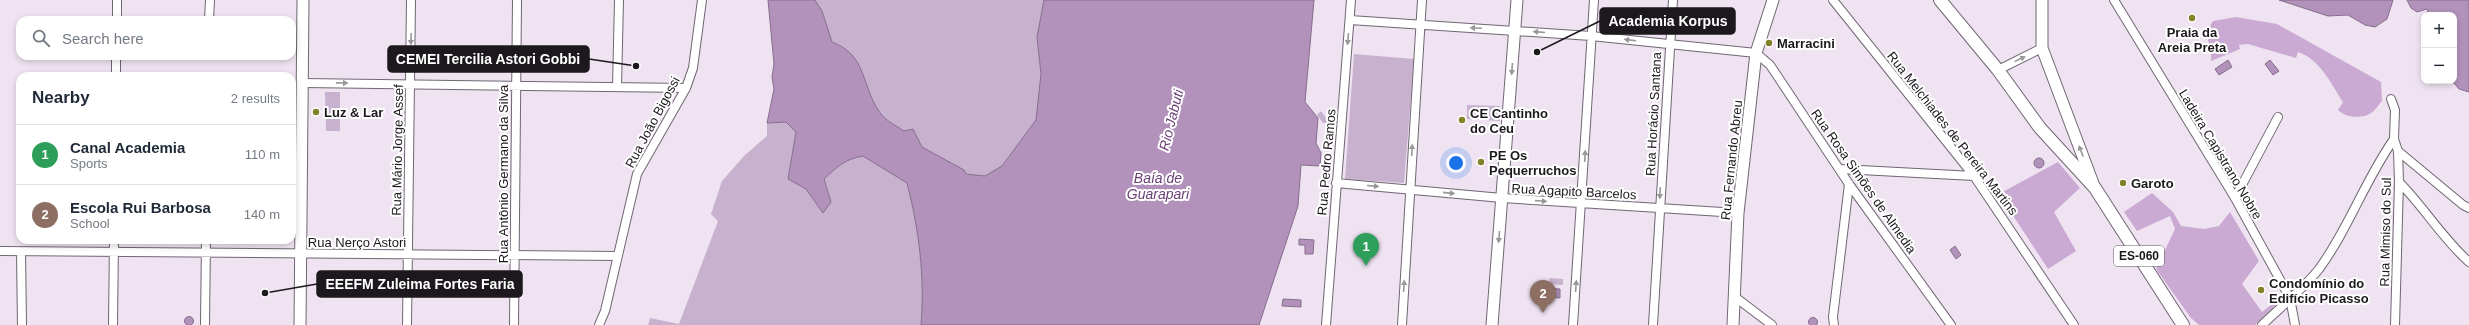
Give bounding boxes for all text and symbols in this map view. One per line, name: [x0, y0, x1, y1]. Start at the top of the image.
callout: Academia Korpus: [1600, 8, 1735, 34]
map controls: [2421, 12, 2457, 84]
button: +: [2421, 12, 2457, 48]
text: Academia Korpus: [1608, 13, 1728, 29]
marker: Praia da Areia Preta: [2187, 13, 2197, 23]
search box: [16, 16, 296, 60]
one-way arrow: [1469, 25, 1482, 31]
place label: Praia da Areia Preta: [2158, 25, 2227, 55]
icon: search: [30, 27, 52, 49]
one-way arrow: [1533, 28, 1545, 35]
text: Search here: [62, 30, 144, 47]
one-way arrow: [408, 33, 414, 46]
one-way arrow: [1345, 33, 1352, 45]
place label: Marracini: [1777, 36, 1835, 51]
one-way arrow: [1624, 37, 1636, 44]
marker: Marracini: [1764, 38, 1774, 48]
callout: CEMEI Tercilia Astori Gobbi: [388, 46, 589, 72]
button: −: [2421, 48, 2457, 84]
street label: Rua Melchiades de Pereira Martins: [1884, 49, 2021, 218]
text: CEMEI Tercilia Astori Gobbi: [396, 51, 580, 67]
street label: Rua Horácio Santana: [1643, 51, 1664, 176]
one-way arrow: [2014, 56, 2026, 62]
one-way arrow: [1509, 63, 1516, 75]
street label: Rua João Bigossi: [622, 74, 683, 170]
one-way arrow: [336, 80, 348, 87]
street label: Rua Mário Jorge Assef: [389, 84, 406, 216]
street label: Rua Antônio Germano da Silva: [496, 84, 511, 263]
water label: Rio Jabuti: [1156, 87, 1187, 152]
street label: Ladeira Capistrano Nobre: [2176, 87, 2265, 222]
text: Nearby: [32, 88, 90, 107]
text: 2 results: [231, 91, 280, 106]
street label: Rua Fernando Abreu: [1718, 99, 1745, 221]
place label: Luz & Lar: [324, 105, 383, 120]
place label: CE Cantinho do Ceu: [1470, 106, 1548, 136]
street label: Rua Rosa Simões de Almedia: [1808, 106, 1920, 257]
marker: Luz & Lar: [311, 107, 321, 117]
street label: Rua Pedro Ramos: [1314, 108, 1339, 216]
marker: CE Cantinho do Ceu: [1457, 115, 1467, 125]
text: Canal Academia: [70, 139, 185, 156]
one-way arrow: [1409, 144, 1416, 156]
one-way arrow: [2077, 145, 2083, 157]
text: 1: [41, 147, 49, 162]
text: 110 m: [245, 147, 280, 162]
place label: PE Os Pequerruchos: [1489, 148, 1576, 178]
one-way arrow: [1581, 150, 1588, 162]
your location: [1446, 153, 1466, 173]
text: Sports: [70, 156, 108, 171]
marker: PE Os Pequerruchos: [1476, 157, 1486, 167]
water label: Baía de Guarapari: [1127, 170, 1190, 202]
place label: Garoto: [2131, 176, 2174, 191]
street label: Rua Mimiso do Sul: [2377, 177, 2394, 287]
marker: Garoto: [2118, 178, 2128, 188]
street label: Rua Agapito Barcelos: [1511, 181, 1637, 202]
one-way arrow: [1367, 183, 1379, 190]
one-way arrow: [1657, 187, 1664, 199]
one-way arrow: [1443, 190, 1455, 197]
one-way arrow: [1535, 198, 1547, 205]
text: Escola Rui Barbosa: [70, 199, 211, 216]
text: 2: [41, 207, 49, 222]
text: 140 m: [244, 207, 280, 222]
text: School: [70, 216, 110, 231]
one-way arrow: [1495, 231, 1502, 243]
pin: 1: [1353, 233, 1379, 266]
street label: Rua Nerço Astori: [308, 235, 406, 250]
road number: ES-060: [2114, 246, 2164, 266]
callout: EEEFM Zuleima Fortes Faria: [317, 271, 522, 297]
text: EEEFM Zuleima Fortes Faria: [325, 276, 515, 292]
place label: Condomínio do Edifício Picasso: [2269, 276, 2369, 306]
one-way arrow: [1401, 279, 1407, 292]
pin: 2: [1530, 280, 1556, 313]
one-way arrow: [1573, 280, 1580, 292]
marker: Condomínio do Edifício Picasso: [2256, 285, 2266, 295]

